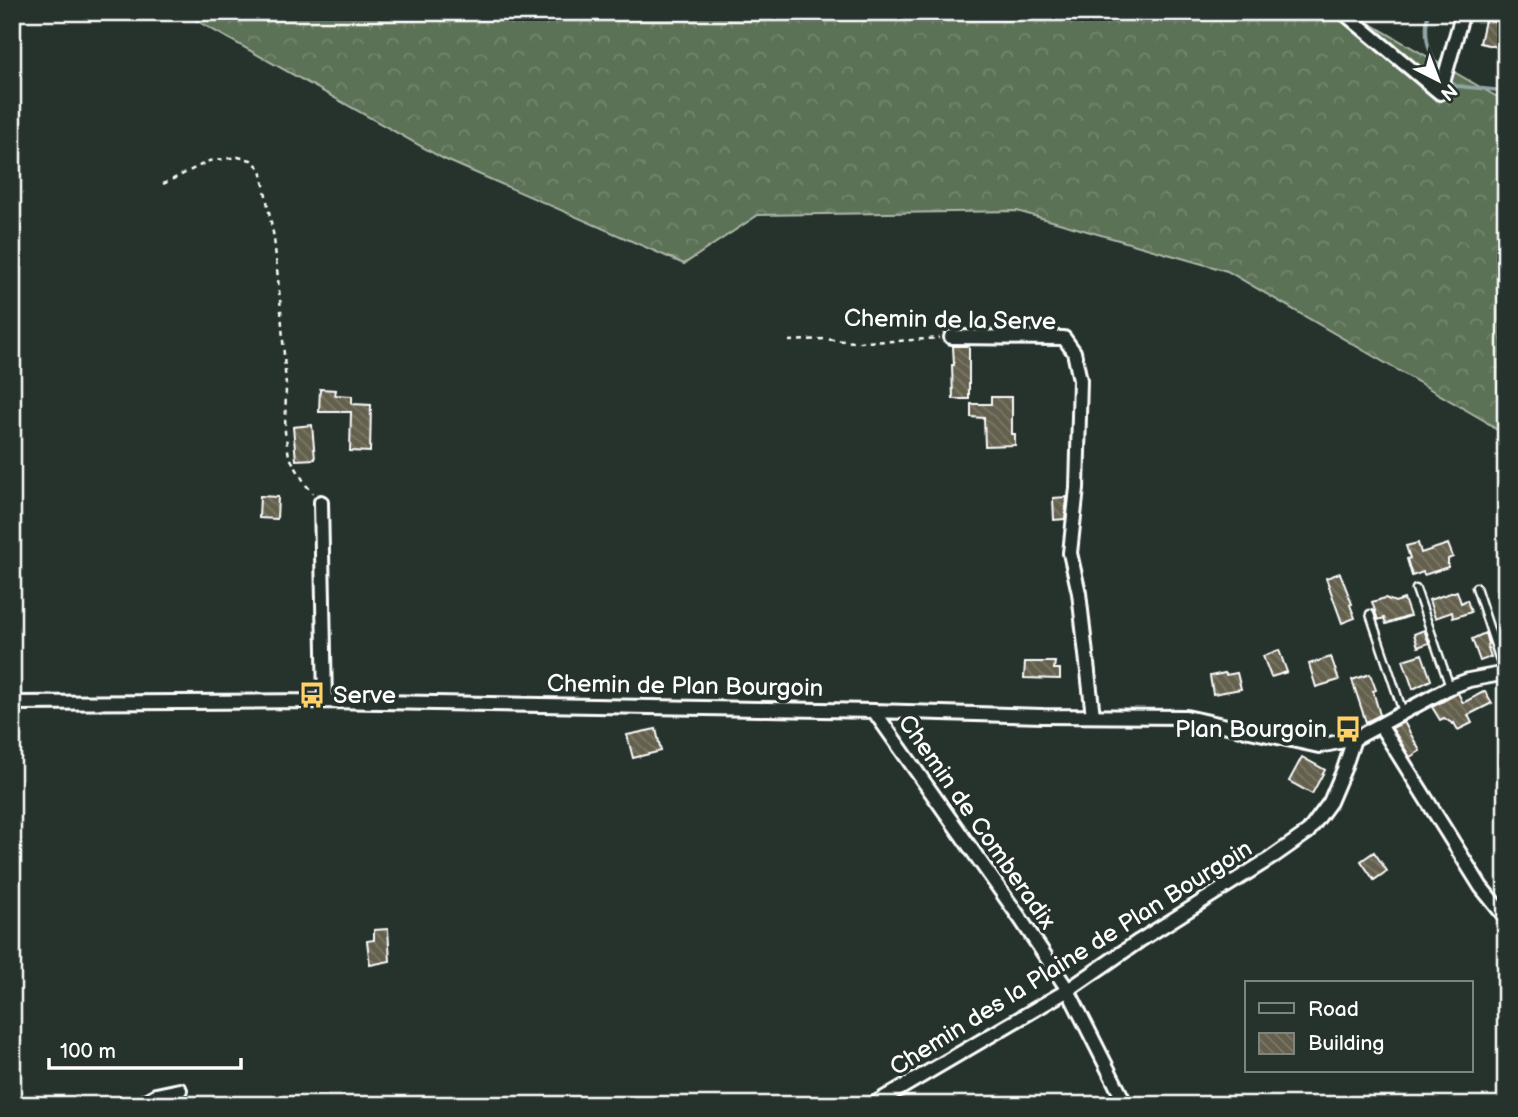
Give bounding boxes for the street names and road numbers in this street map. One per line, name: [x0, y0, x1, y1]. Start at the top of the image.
street label: Chemin de la Serve: [844, 304, 1056, 336]
street label: Chemin de Plan Bourgoin: [547, 669, 823, 703]
street label: Chemin de Comberadix: [892, 709, 1062, 935]
street label: Chemin des la Plaine de Plan Bourgoin: [884, 834, 1258, 1082]

